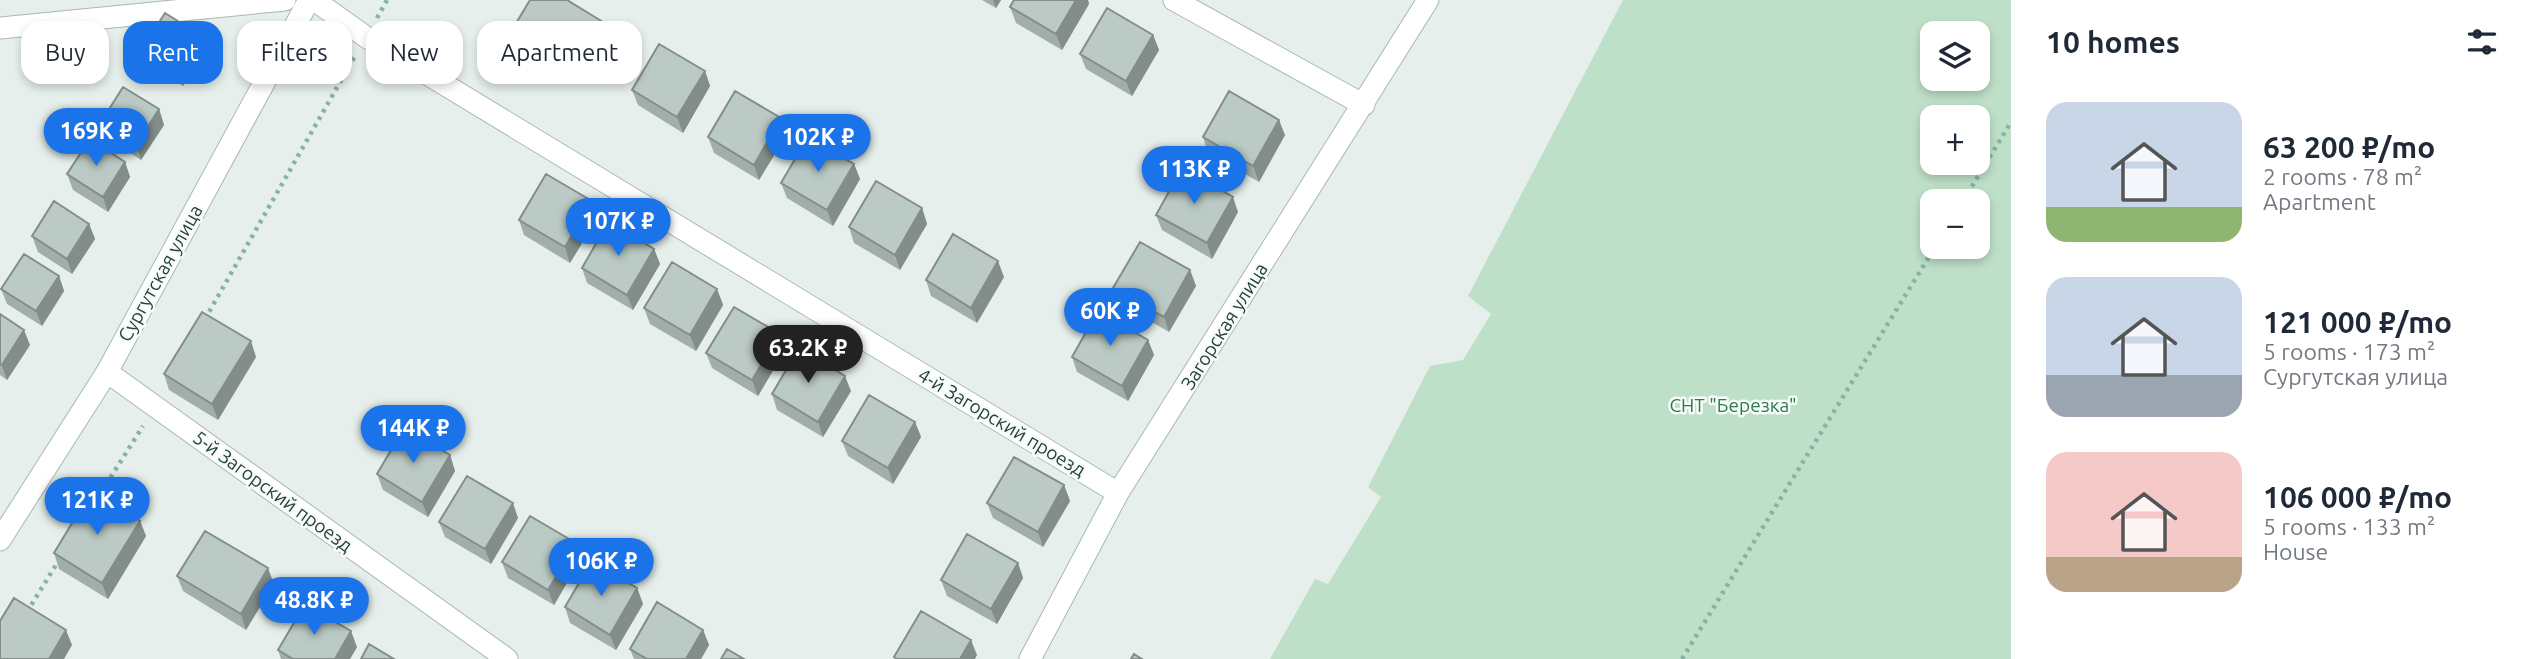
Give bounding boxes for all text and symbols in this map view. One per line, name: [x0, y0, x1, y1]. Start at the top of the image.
chip: Buy: [21, 21, 109, 84]
chip: Rent: [123, 21, 223, 84]
chip: Filters: [237, 21, 352, 84]
chip: New: [366, 21, 463, 84]
chip: Apartment: [477, 21, 642, 84]
map controls: [1920, 21, 1990, 259]
button: layers: [1920, 21, 1990, 91]
icon: filters: [2463, 23, 2501, 61]
text: 10 homes: [2046, 25, 2180, 59]
button: +: [1920, 105, 1990, 175]
pin: 169K ₽: [39, 108, 153, 168]
pin: 102K ₽: [761, 114, 875, 174]
text: 169K ₽: [60, 118, 132, 143]
text: 102K ₽: [782, 124, 854, 149]
icon: home: [2102, 130, 2186, 214]
text: 63 200 ₽/mo: [2263, 130, 2435, 164]
pin: 113K ₽: [1137, 146, 1251, 206]
text: 113K ₽: [1158, 156, 1230, 181]
text: 2 rooms · 78 m²: [2263, 164, 2422, 189]
button: −: [1920, 189, 1990, 259]
text: Apartment: [2263, 189, 2376, 214]
pin: 107K ₽: [561, 198, 675, 258]
street label: Сургутская улица: [113, 201, 207, 345]
text: 107K ₽: [582, 208, 654, 233]
street label: Загорская улица: [1176, 259, 1272, 393]
pin: 60K ₽: [1061, 288, 1159, 348]
text: 60K ₽: [1080, 298, 1140, 323]
icon: home: [2102, 305, 2186, 389]
text: 121 000 ₽/mo: [2263, 305, 2452, 339]
pin: 63.2K ₽: [743, 326, 873, 385]
text: 63.2K ₽: [769, 335, 847, 360]
text: 5 rooms · 173 m²: [2263, 339, 2435, 364]
street label: 4-й Загорский проезд: [914, 363, 1090, 481]
text: Сургутская улица: [2263, 364, 2448, 389]
park label: СНТ "Березка": [1669, 394, 1797, 416]
pin: 144K ₽: [356, 406, 470, 465]
text: 144K ₽: [377, 415, 449, 440]
street label: 5-й Загорский проезд: [189, 426, 357, 556]
pin: 121K ₽: [40, 477, 154, 537]
icon: home: [2102, 480, 2186, 564]
text: 106 000 ₽/mo: [2263, 480, 2452, 514]
text: 121K ₽: [61, 487, 133, 512]
text: 5 rooms · 133 m²: [2263, 514, 2435, 539]
pin: 106K ₽: [544, 538, 658, 598]
text: House: [2263, 539, 2328, 564]
text: 106K ₽: [565, 548, 637, 573]
pin: 48.8K ₽: [249, 578, 379, 637]
text: 48.8K ₽: [275, 587, 353, 612]

